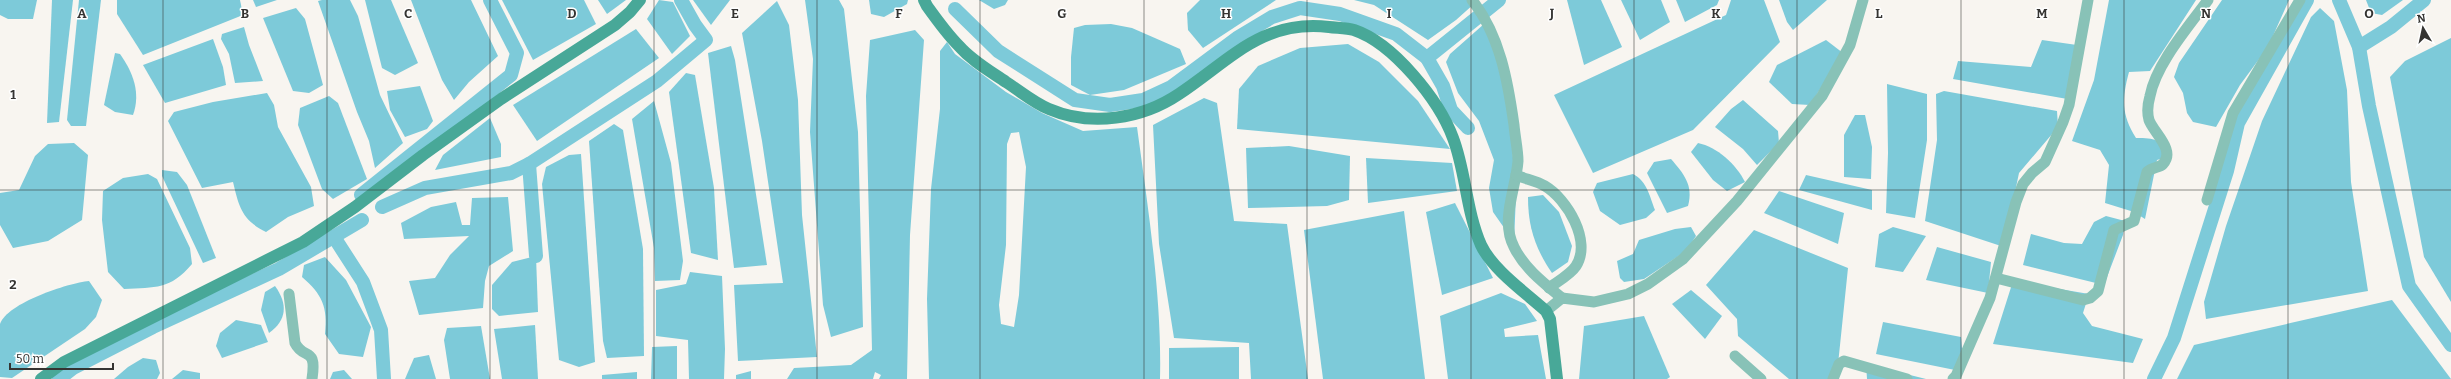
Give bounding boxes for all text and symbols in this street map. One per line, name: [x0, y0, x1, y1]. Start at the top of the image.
text: A: [77, 6, 87, 21]
text: B: [241, 6, 249, 21]
text: C: [404, 6, 412, 21]
text: D: [567, 6, 577, 21]
text: E: [731, 6, 739, 21]
text: F: [895, 6, 903, 21]
text: G: [1057, 6, 1067, 21]
text: H: [1221, 6, 1231, 21]
text: I: [1387, 6, 1392, 21]
text: J: [1549, 6, 1555, 21]
text: K: [1711, 6, 1721, 21]
text: L: [1875, 6, 1883, 21]
text: M: [2036, 6, 2048, 21]
text: N: [2201, 6, 2211, 21]
text: O: [2364, 6, 2374, 21]
north arrow: [2403, 8, 2443, 48]
text: N: [2416, 11, 2427, 26]
text: 1: [10, 87, 16, 102]
text: 2: [9, 277, 17, 292]
scale bar: [10, 345, 113, 371]
text: 50 m: [16, 352, 45, 366]

